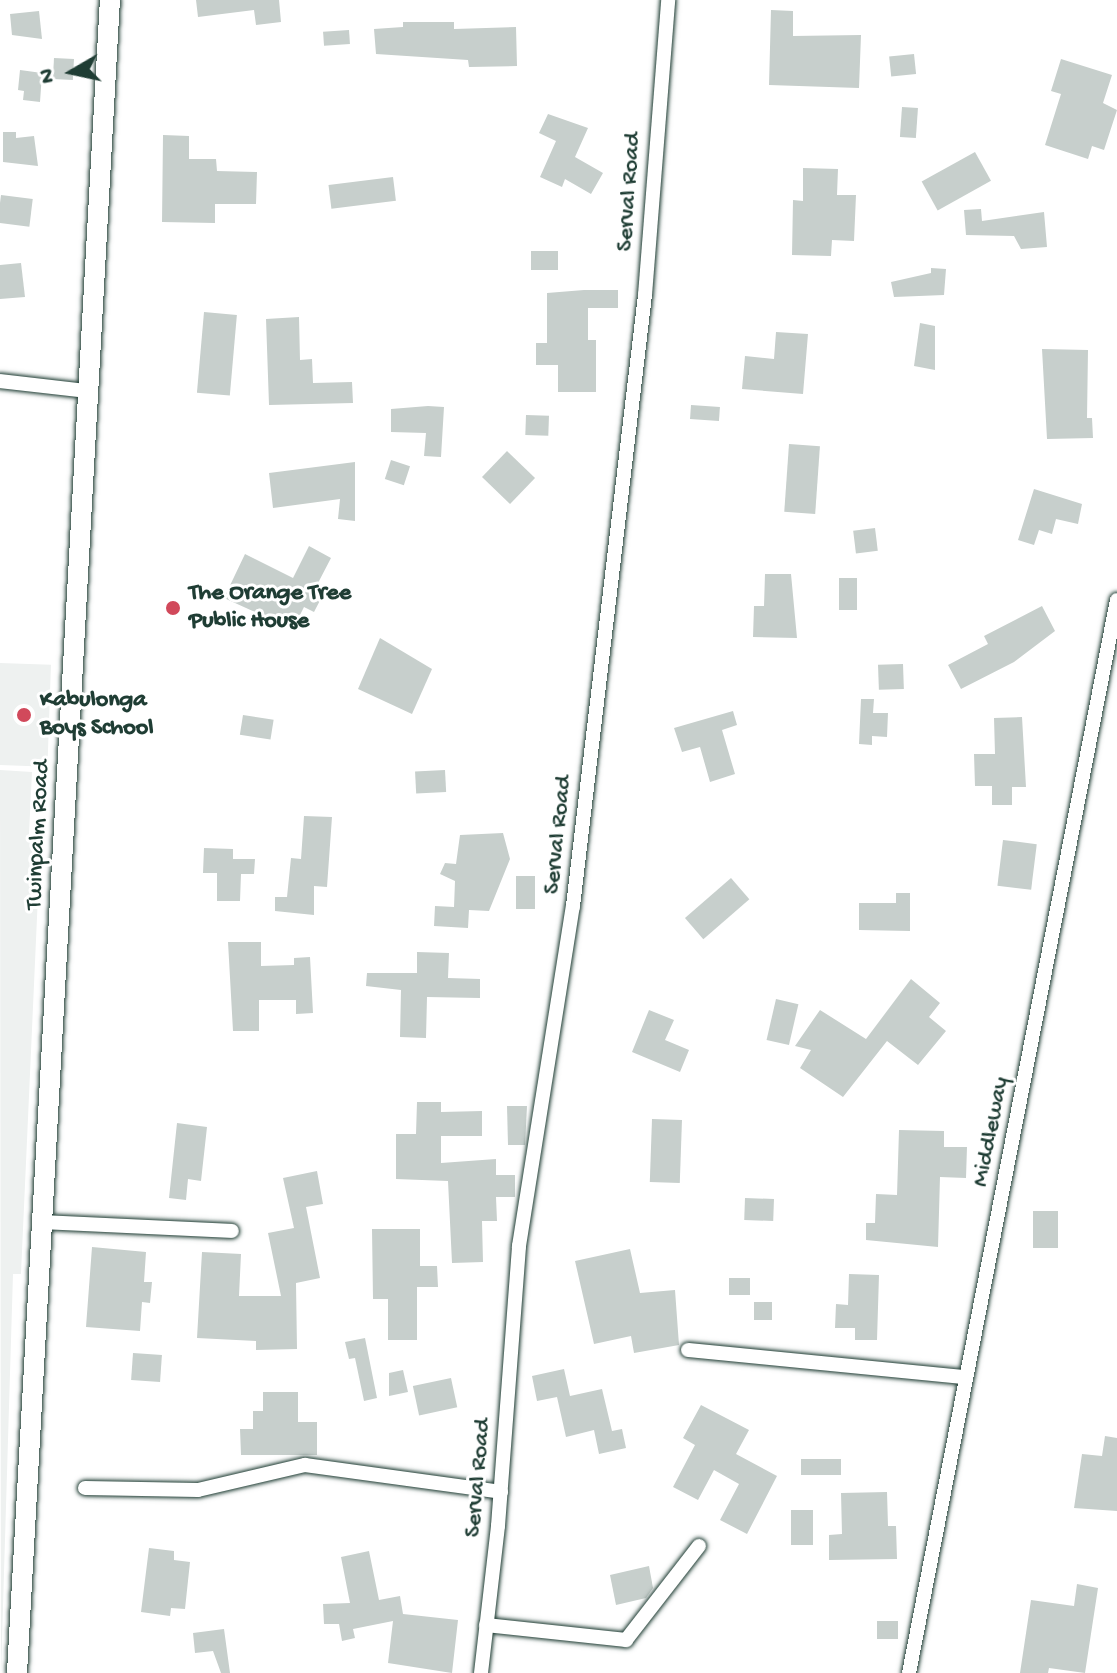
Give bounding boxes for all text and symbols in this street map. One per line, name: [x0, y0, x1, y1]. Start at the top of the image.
north arrow: [32, 32, 112, 112]
text: N: [34, 67, 62, 85]
street label: Serval Road: [611, 131, 649, 253]
place label: The Orange Tree Public House: [189, 580, 351, 636]
marker: The Orange Tree Public House: [164, 599, 182, 617]
place label: Kabulonga Boys School: [40, 687, 153, 743]
marker: Kabulonga Boys School: [15, 706, 33, 724]
street label: Twinpalm Road: [21, 759, 57, 911]
street label: Serval Road: [538, 774, 580, 896]
street label: Middleway: [967, 1075, 1017, 1189]
street label: Serval Road: [459, 1417, 499, 1539]

